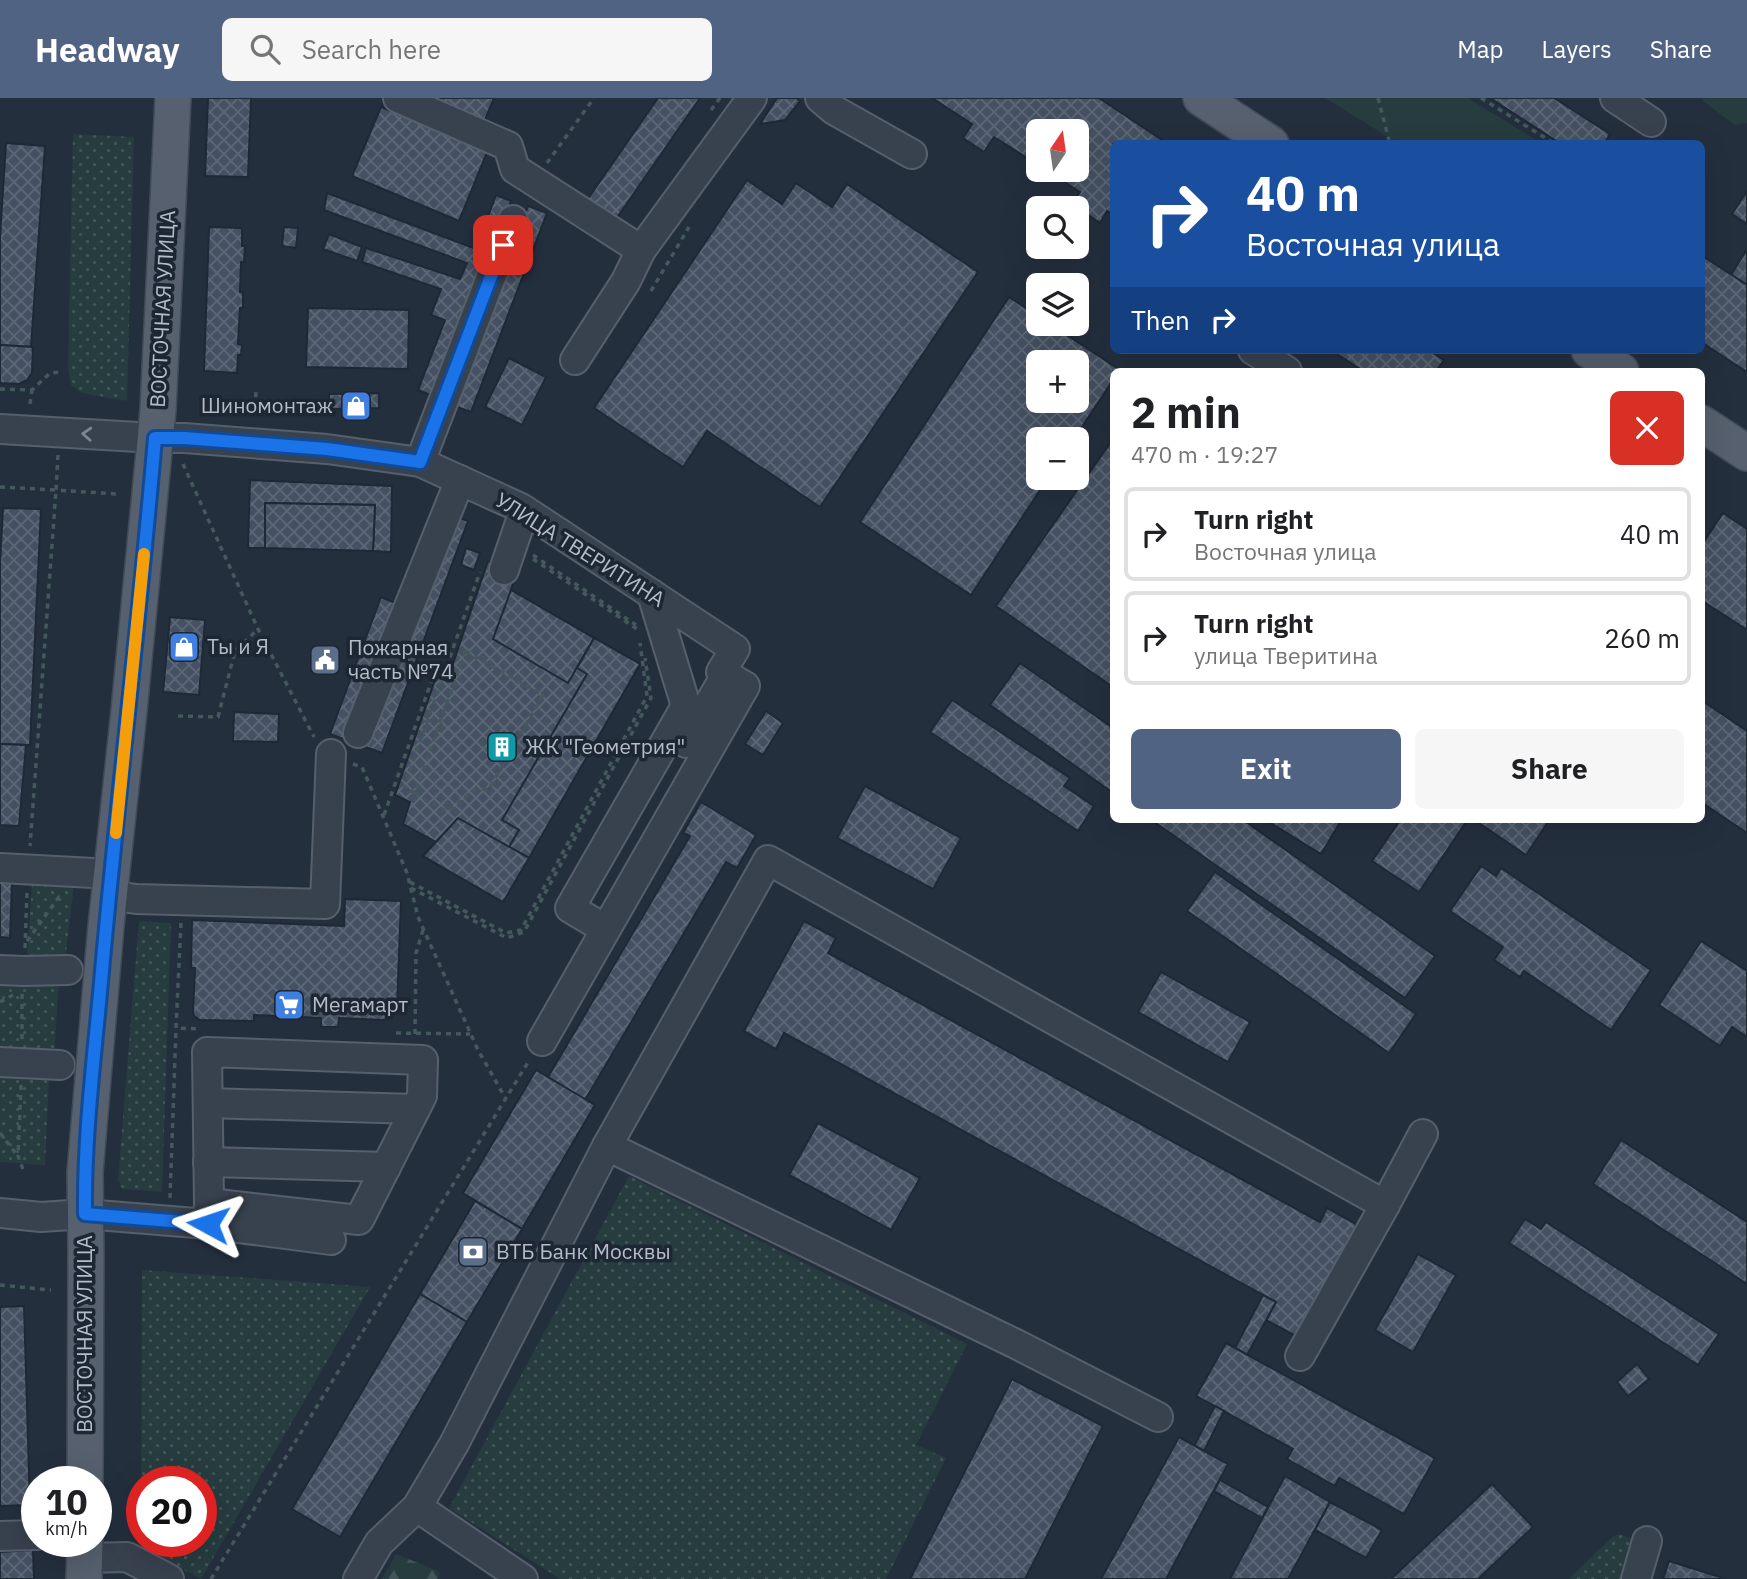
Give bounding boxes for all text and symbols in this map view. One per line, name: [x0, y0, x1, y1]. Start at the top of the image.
search box: [222, 18, 712, 81]
text: Headway: [35, 28, 180, 71]
icon: search: [246, 30, 284, 68]
text: Search here: [302, 32, 441, 66]
text: Map: [1457, 33, 1504, 65]
text: Layers: [1542, 33, 1612, 65]
text: Share: [1650, 33, 1712, 65]
north arrow: [1026, 119, 1088, 182]
map controls: [1026, 119, 1089, 490]
text: 40 m: [1246, 161, 1360, 224]
icon: right: [1131, 168, 1222, 259]
button: search: [1026, 196, 1089, 259]
street label: ВОСТОЧНАЯ УЛИЦА: [143, 210, 181, 408]
pin: [473, 215, 533, 275]
text: Восточная улица: [1246, 223, 1500, 265]
icon: arrive: [484, 226, 522, 264]
button: layers: [1026, 273, 1089, 336]
icon: right: [1204, 301, 1242, 339]
text: Then: [1131, 303, 1190, 337]
button: +: [1026, 350, 1089, 413]
text: 2 min: [1131, 385, 1241, 440]
shop icon: Шиномонтаж: [339, 389, 373, 423]
place label: Шиномонтаж: [201, 391, 333, 419]
button: close: [1610, 391, 1684, 465]
one-way arrow: [81, 426, 92, 441]
button: −: [1026, 427, 1089, 490]
text: 470 m · 19:27: [1131, 439, 1278, 469]
street label: УЛИЦА ТВЕРИТИНА: [490, 486, 671, 613]
text: Turn right: [1194, 502, 1313, 536]
icon: right: [1135, 515, 1173, 553]
text: 40 m: [1620, 517, 1680, 551]
text: Восточная улица: [1194, 536, 1377, 566]
text: Turn right: [1194, 606, 1313, 640]
icon: right: [1135, 619, 1173, 657]
text: 260 m: [1604, 621, 1680, 655]
shop icon: Ты и Я: [167, 630, 201, 664]
place label: Ты и Я: [207, 632, 269, 660]
place label: Пожарная часть №74: [348, 633, 454, 685]
text: улица Тверитина: [1194, 640, 1378, 670]
public building icon: Пожарная часть №74: [308, 643, 342, 677]
button: Exit: [1131, 729, 1401, 809]
button: Share: [1415, 729, 1684, 809]
building icon: ЖК "Геометрия": [485, 730, 519, 764]
place label: ЖК "Геометрия": [525, 732, 685, 760]
supermarket icon: Мегамарт: [272, 988, 306, 1022]
place label: Мегамарт: [312, 990, 408, 1018]
position arrow: [171, 1187, 245, 1261]
street label: ВОСТОЧНАЯ УЛИЦА: [70, 1235, 98, 1433]
bank icon: ВТБ Банк Москвы: [456, 1235, 490, 1269]
place label: ВТБ Банк Москвы: [496, 1237, 671, 1265]
speed limit sign: 20: [126, 1466, 217, 1557]
text: 10: [45, 1479, 88, 1525]
text: km/h: [45, 1517, 88, 1540]

